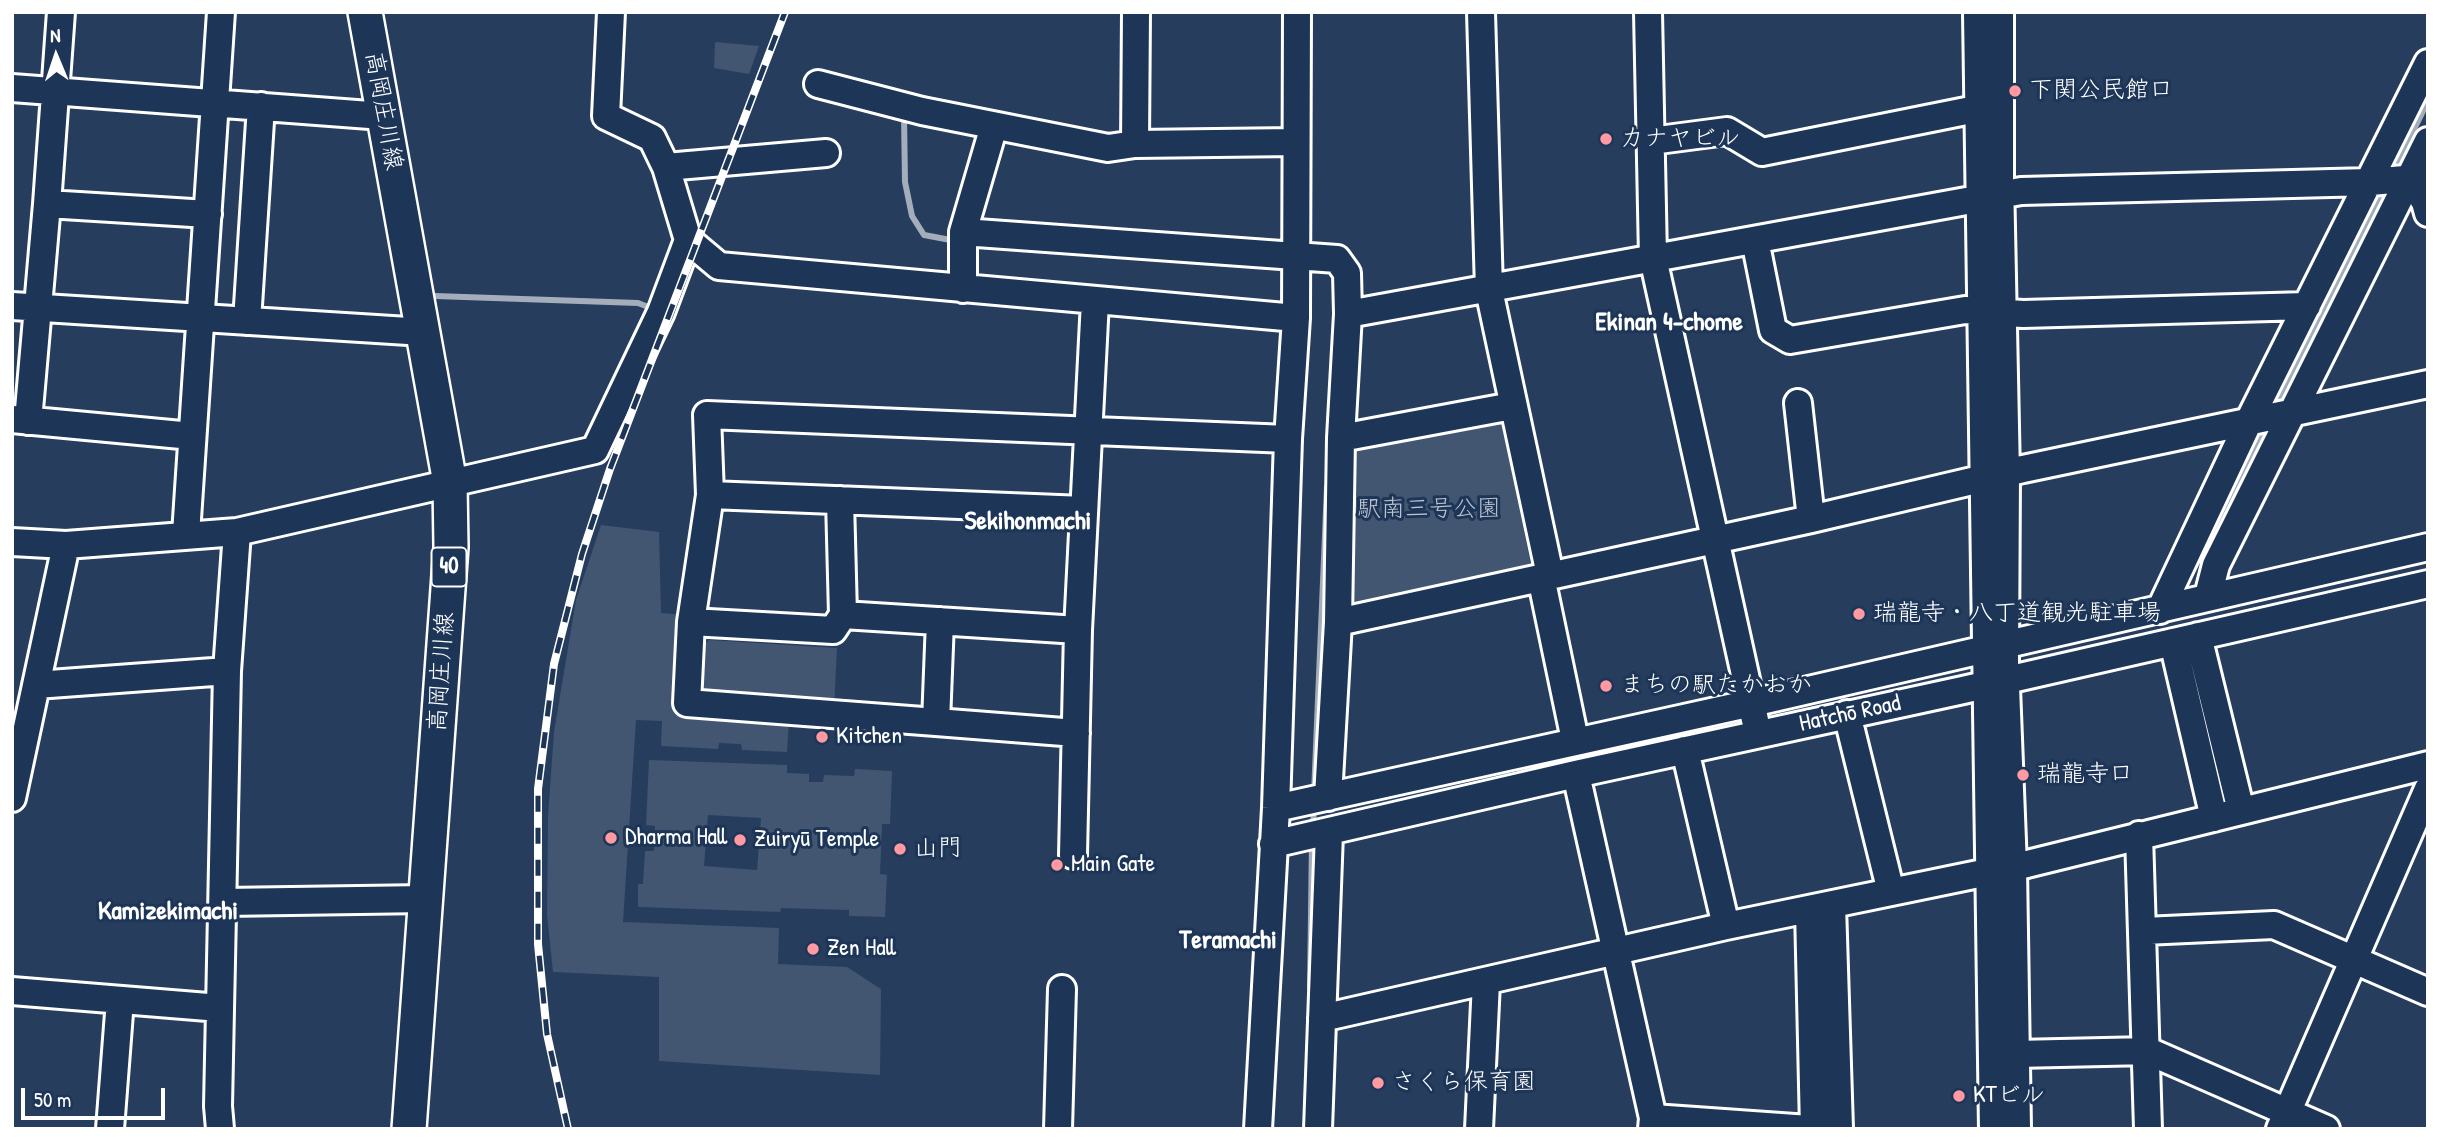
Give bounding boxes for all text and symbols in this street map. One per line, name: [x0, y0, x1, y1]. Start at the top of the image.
north arrow: [21, 21, 91, 91]
text: N: [50, 22, 61, 48]
street label: 高岡庄川線: [358, 49, 408, 173]
place label: 下関公民館口: [2029, 77, 2173, 105]
marker: 下関公民館口: [2007, 83, 2023, 99]
place label: カナヤビル: [1620, 125, 1740, 153]
marker: カナヤビル: [1598, 131, 1614, 147]
district label: Ekinan 4-chome: [1595, 307, 1743, 339]
park label: 駅南三号公園: [1357, 496, 1501, 524]
district label: Sekihonmachi: [965, 506, 1091, 538]
road number: 40: [432, 548, 466, 586]
place label: 瑞龍寺・八丁道観光駐車場: [1873, 600, 2161, 628]
marker: 瑞龍寺・八丁道観光駐車場: [1851, 606, 1867, 622]
street label: 高岡庄川線: [423, 611, 461, 733]
place label: まちの駅たかおか: [1620, 672, 1812, 700]
marker: まちの駅たかおか: [1598, 678, 1614, 694]
street label: Hatchō Road: [1797, 689, 1903, 739]
place label: Kitchen: [836, 723, 902, 751]
marker: Kitchen: [814, 729, 830, 745]
place label: 瑞龍寺口: [2037, 761, 2133, 789]
marker: 瑞龍寺口: [2015, 767, 2031, 783]
place label: Dharma Hall: [625, 824, 727, 852]
place label: Zuiryū Temple: [754, 826, 879, 854]
marker: Dharma Hall: [603, 830, 619, 846]
marker: Zuiryū Temple: [732, 832, 748, 848]
place label: 山門: [914, 835, 962, 863]
marker: 山門: [892, 841, 908, 857]
place label: Main Gate: [1071, 851, 1155, 879]
marker: Main Gate: [1049, 857, 1065, 873]
district label: Kamizekimachi: [98, 896, 238, 928]
district label: Teramachi: [1179, 925, 1277, 957]
place label: Zen Hall: [827, 935, 896, 963]
marker: Zen Hall: [805, 941, 821, 957]
place label: さくら保育園: [1392, 1069, 1536, 1097]
scale bar: [24, 1074, 168, 1118]
marker: さくら保育園: [1370, 1075, 1386, 1091]
place label: KTビル: [1973, 1082, 2045, 1110]
text: 50 m: [34, 1085, 71, 1114]
marker: KTビル: [1951, 1088, 1967, 1104]

